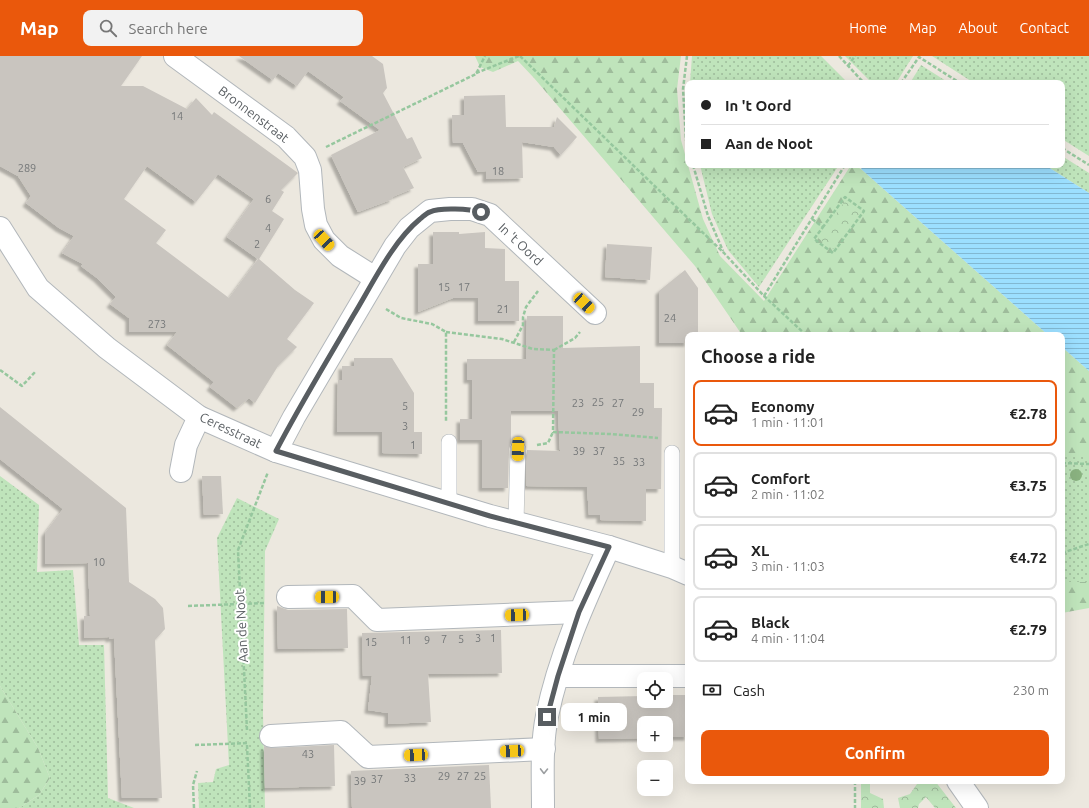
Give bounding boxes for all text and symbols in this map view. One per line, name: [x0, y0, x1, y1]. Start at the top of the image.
search box: [83, 10, 363, 46]
text: Map: [20, 17, 59, 39]
icon: search: [97, 17, 119, 39]
text: Search here: [129, 20, 208, 37]
text: Home: [849, 20, 887, 36]
text: Map: [909, 20, 937, 36]
text: About: [959, 20, 998, 36]
text: Contact: [1020, 20, 1069, 36]
street label: Bronnenstraat: [216, 83, 292, 145]
text: In 't Oord: [725, 97, 791, 114]
house number: 14: [171, 110, 183, 122]
text: Aan de Noot: [725, 135, 813, 152]
house number: 289: [18, 162, 36, 174]
house number: 18: [492, 165, 504, 177]
house number: 6: [265, 193, 271, 205]
route start: [472, 203, 490, 221]
street label: In 't Oord: [496, 220, 546, 268]
house number: 4: [265, 222, 271, 234]
car: [311, 227, 337, 253]
house number: 2: [254, 238, 260, 250]
house number: 15: [438, 281, 450, 293]
house number: 17: [458, 281, 470, 293]
car: [571, 290, 597, 316]
house number: 21: [497, 303, 509, 315]
house number: 24: [664, 312, 676, 324]
house number: 273: [148, 318, 166, 330]
text: Choose a ride: [701, 346, 815, 366]
icon: car: [703, 395, 739, 431]
house number: 25: [592, 396, 604, 408]
house number: 23: [572, 397, 584, 409]
house number: 27: [612, 397, 624, 409]
text: Economy: [751, 398, 815, 415]
house number: 5: [402, 400, 408, 412]
text: €2.78: [1009, 405, 1047, 422]
house number: 29: [632, 406, 644, 418]
street label: Ceresstraat: [198, 409, 264, 451]
text: 1 min · 11:01: [751, 415, 825, 429]
house number: 3: [402, 420, 408, 432]
car: [512, 437, 524, 461]
house number: 1: [410, 439, 416, 451]
house number: 39: [573, 445, 585, 457]
house number: 37: [593, 445, 605, 457]
house number: 35: [613, 455, 625, 467]
house number: 33: [633, 456, 645, 468]
icon: car: [703, 467, 739, 503]
text: Comfort: [751, 470, 810, 487]
text: €3.75: [1009, 477, 1047, 494]
text: 2 min · 11:02: [751, 487, 825, 501]
icon: car: [703, 539, 739, 575]
text: XL: [751, 542, 769, 559]
text: €4.72: [1009, 549, 1047, 566]
house number: 10: [93, 556, 105, 568]
text: 3 min · 11:03: [751, 559, 825, 573]
street label: Aan de Noot: [232, 589, 250, 663]
car: [315, 591, 339, 603]
car: [505, 609, 529, 621]
icon: car: [703, 611, 739, 647]
text: Black: [751, 614, 790, 631]
text: €2.79: [1009, 621, 1047, 638]
text: 4 min · 11:04: [751, 631, 825, 645]
house number: 3: [475, 632, 481, 644]
house number: 1: [490, 632, 496, 644]
house number: 7: [441, 633, 447, 645]
house number: 5: [458, 633, 464, 645]
house number: 11: [400, 634, 412, 646]
house number: 9: [424, 634, 430, 646]
house number: 15: [365, 636, 377, 648]
map controls: [637, 672, 673, 796]
button: locate: [637, 672, 673, 708]
icon: cash: [701, 679, 723, 701]
text: Cash: [733, 682, 765, 699]
text: 230 m: [1013, 683, 1049, 697]
callout: 1 min: [561, 703, 627, 731]
route end: [538, 708, 556, 726]
text: 1 min: [578, 710, 610, 724]
button: +: [637, 716, 673, 752]
button: Confirm: [701, 730, 1049, 776]
car: [500, 744, 524, 758]
house number: 43: [302, 748, 314, 760]
car: [404, 748, 428, 762]
button: −: [637, 760, 673, 796]
one-way arrow: [539, 768, 548, 774]
house number: 29: [438, 770, 450, 782]
house number: 27: [457, 770, 469, 782]
house number: 25: [474, 770, 486, 782]
house number: 33: [404, 772, 416, 784]
house number: 37: [371, 773, 383, 785]
house number: 39: [354, 775, 366, 787]

